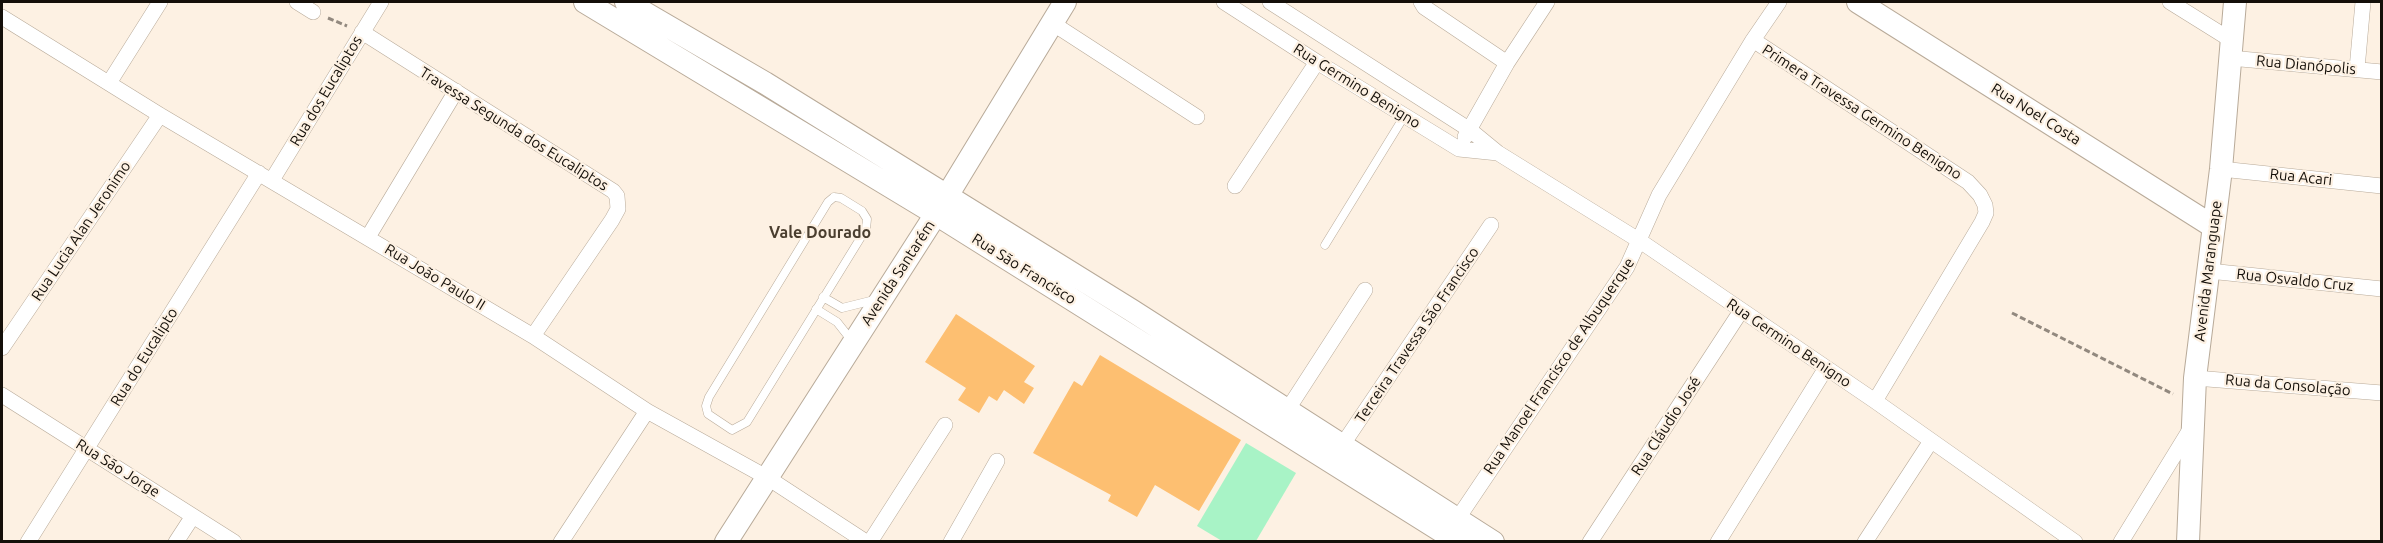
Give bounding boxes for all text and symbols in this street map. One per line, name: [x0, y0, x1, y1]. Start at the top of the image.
street label: Rua dos Eucaliptos: [286, 33, 366, 149]
street label: Rua Germino Benigno: [1290, 40, 1424, 132]
street label: Primera Travessa Germino Benigno: [1759, 41, 1965, 183]
street label: Rua Dianópolis: [2255, 52, 2357, 78]
street label: Travessa Segunda dos Eucaliptos: [416, 63, 612, 195]
street label: Rua Noel Costa: [1988, 79, 2084, 149]
street label: Rua Lucia Alan Jeronimo: [28, 158, 134, 304]
street label: Rua Acari: [2269, 165, 2333, 189]
street label: Avenida Maranguape: [2190, 199, 2226, 343]
street label: Avenida Santarém: [857, 217, 939, 329]
district label: Vale Dourado: [769, 223, 871, 243]
street label: Rua São Francisco: [969, 230, 1079, 308]
street label: Rua João Paulo II: [381, 240, 489, 314]
street label: Terceira Travessa São Francisco: [1351, 244, 1483, 426]
street label: Rua Manoel Francisco de Albuquerque: [1480, 254, 1638, 478]
street label: Rua Osvaldo Cruz: [2236, 265, 2354, 295]
street label: Rua Germino Benigno: [1723, 295, 1855, 391]
street label: Rua do Eucalipto: [107, 305, 181, 409]
street label: Rua da Consolação: [2225, 371, 2351, 399]
street label: Rua Cláudio José: [1627, 373, 1705, 479]
street label: Rua São Jorge: [73, 435, 163, 501]

